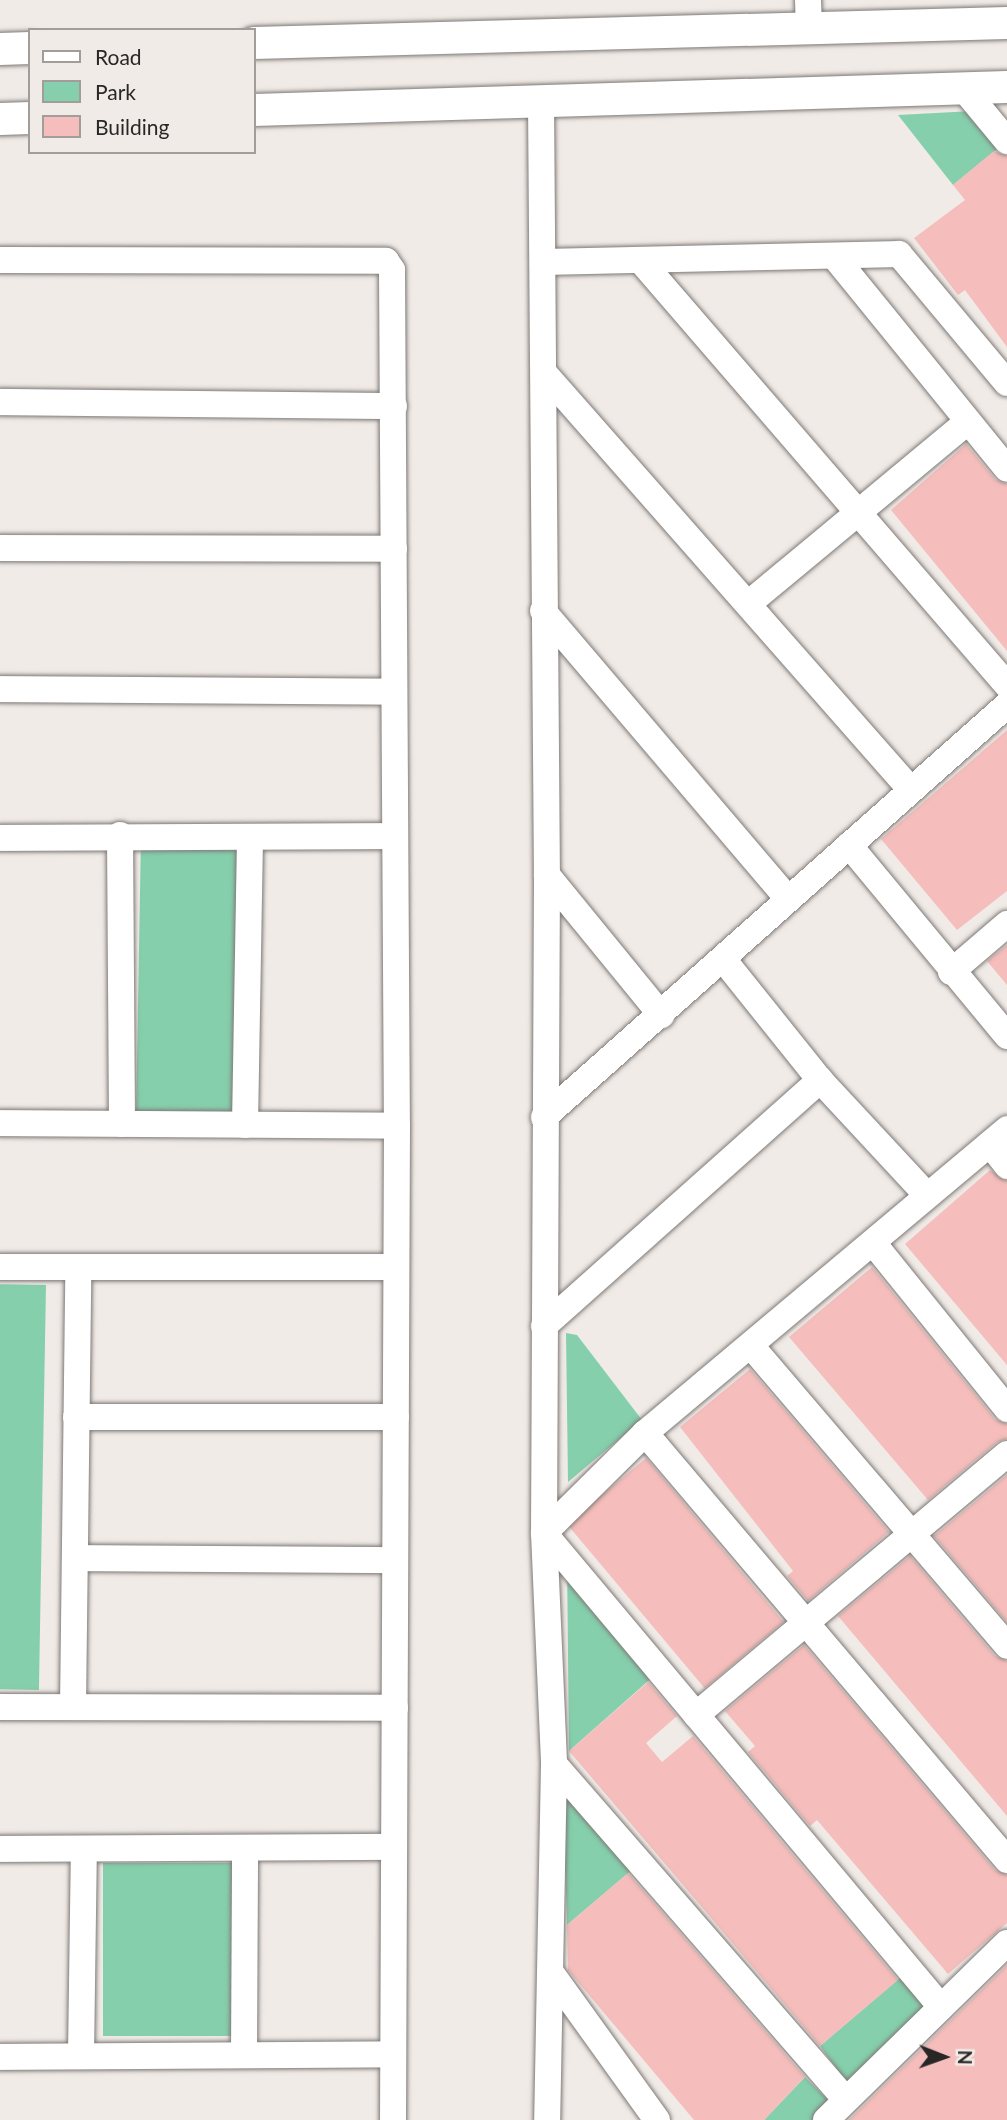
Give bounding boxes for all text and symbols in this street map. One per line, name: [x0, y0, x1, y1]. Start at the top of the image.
legend: [28, 28, 256, 154]
text: Road: [95, 44, 142, 69]
text: Park: [95, 79, 136, 104]
text: Building: [95, 114, 170, 139]
north arrow: [909, 2022, 979, 2092]
text: N: [954, 2050, 977, 2065]

